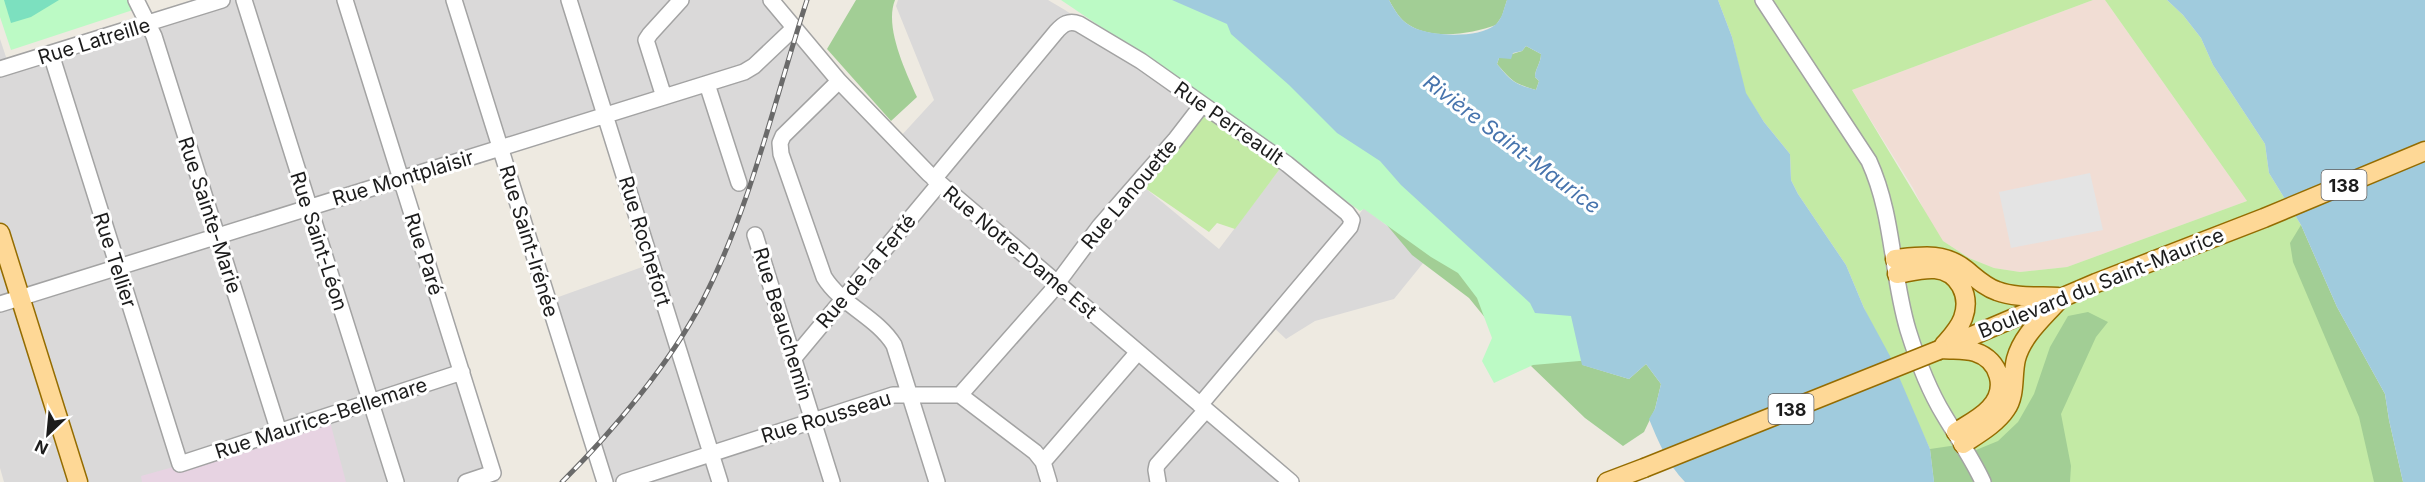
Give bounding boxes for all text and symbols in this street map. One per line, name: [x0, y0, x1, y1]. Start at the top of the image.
street label: Rue Latreille: [35, 13, 153, 69]
water label: Rivière Saint-Maurice: [1419, 69, 1605, 219]
street label: Rue Perreault: [1170, 76, 1289, 170]
street label: Rue Sainte-Marie: [173, 134, 247, 296]
street label: Rue Lanouette: [1076, 134, 1182, 254]
street label: Rue Montplaisir: [329, 145, 477, 211]
street label: Rue Saint-Irénée: [495, 162, 563, 320]
street label: Rue Saint-Léon: [285, 168, 353, 314]
road number: 138: [2322, 170, 2366, 200]
street label: Rue Rochefort: [614, 173, 676, 309]
street label: Rue Notre-Dame Est: [938, 181, 1102, 324]
street label: Rue Tellier: [88, 209, 142, 311]
street label: Rue de la Ferté: [811, 209, 921, 333]
street label: Rue Paré: [399, 210, 449, 298]
street label: Boulevard du Saint-Maurice: [1975, 223, 2227, 343]
street label: Rue Beauchemin: [748, 244, 818, 404]
street label: Rue Maurice-Bellemare: [212, 372, 430, 464]
street label: Rue Rousseau: [758, 386, 894, 448]
road number: 138: [1768, 394, 1814, 424]
north arrow: [18, 404, 78, 464]
text: N: [32, 436, 51, 459]

